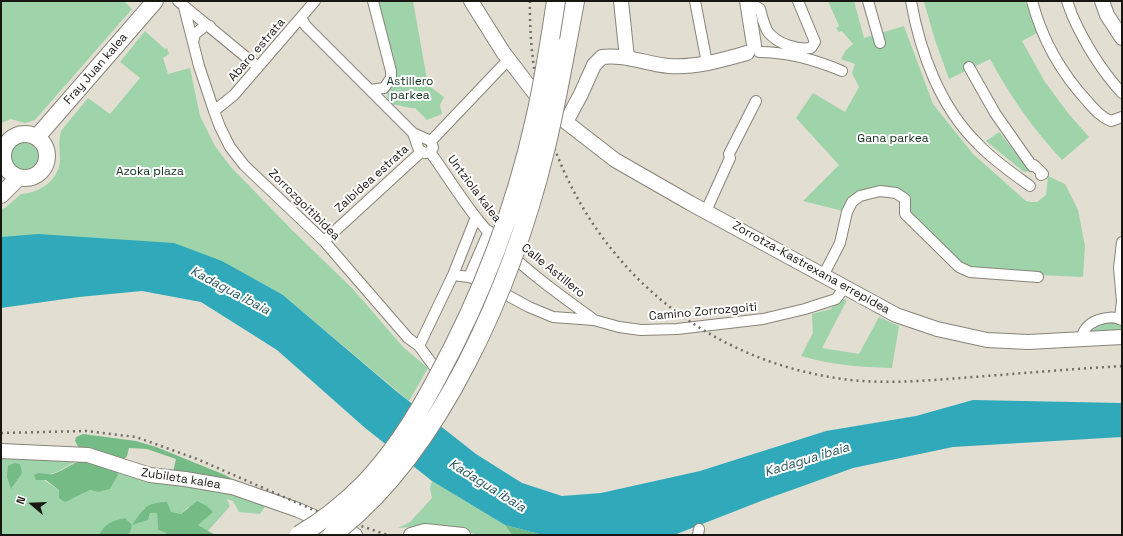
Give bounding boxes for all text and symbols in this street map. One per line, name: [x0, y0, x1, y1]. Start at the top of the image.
street label: Abaro estrata: [226, 15, 288, 85]
street label: Fray Juan kalea: [61, 30, 131, 108]
park label: Astillero parkea: [387, 75, 433, 103]
park label: Gana parkea: [857, 132, 929, 146]
street label: Zalbidea estrata: [332, 142, 412, 216]
street label: Untziola kalea: [444, 153, 504, 225]
park label: Azoka plaza: [116, 165, 184, 179]
street label: Zorrozgoitibidea: [265, 166, 343, 244]
street label: Zorrotza-Kastrexana errepidea: [730, 219, 892, 317]
street label: Calle Astillero: [518, 241, 588, 301]
water label: Kadagua ibaia: [188, 264, 272, 318]
street label: Camino Zorrozgoiti: [648, 300, 758, 324]
water label: Kadagua ibaia: [763, 440, 851, 480]
water label: Kadagua ibaia: [446, 456, 528, 516]
street label: Zubileta kalea: [140, 466, 222, 492]
north arrow: [12, 484, 52, 524]
text: N: [13, 494, 28, 506]

